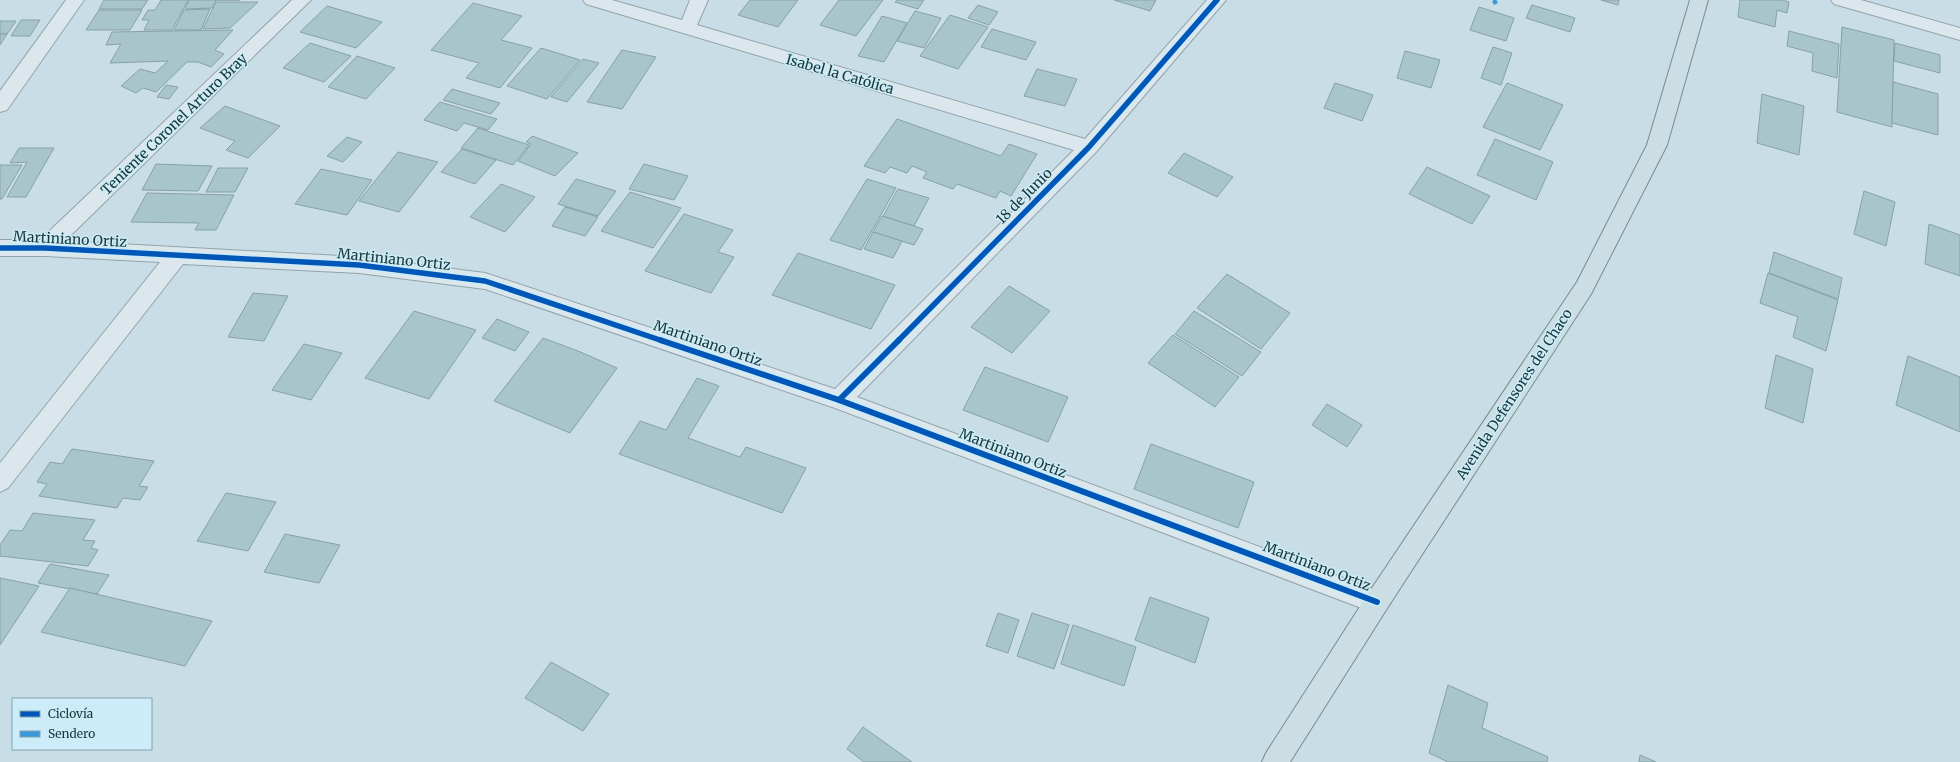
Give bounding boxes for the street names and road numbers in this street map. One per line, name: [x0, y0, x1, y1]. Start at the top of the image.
street label: Teniente Coronel Arturo Bray: [97, 49, 252, 199]
street label: Isabel la Católica: [784, 50, 897, 98]
street label: 18 de Junio: [992, 164, 1056, 228]
street label: Martiniano Ortiz: [13, 227, 128, 251]
street label: Martiniano Ortiz: [336, 244, 452, 274]
street label: Avenida Defensores del Chaco: [1451, 305, 1576, 484]
street label: Martiniano Ortiz: [651, 316, 765, 370]
street label: Martiniano Ortiz: [957, 424, 1070, 482]
street label: Martiniano Ortiz: [1261, 537, 1374, 595]

